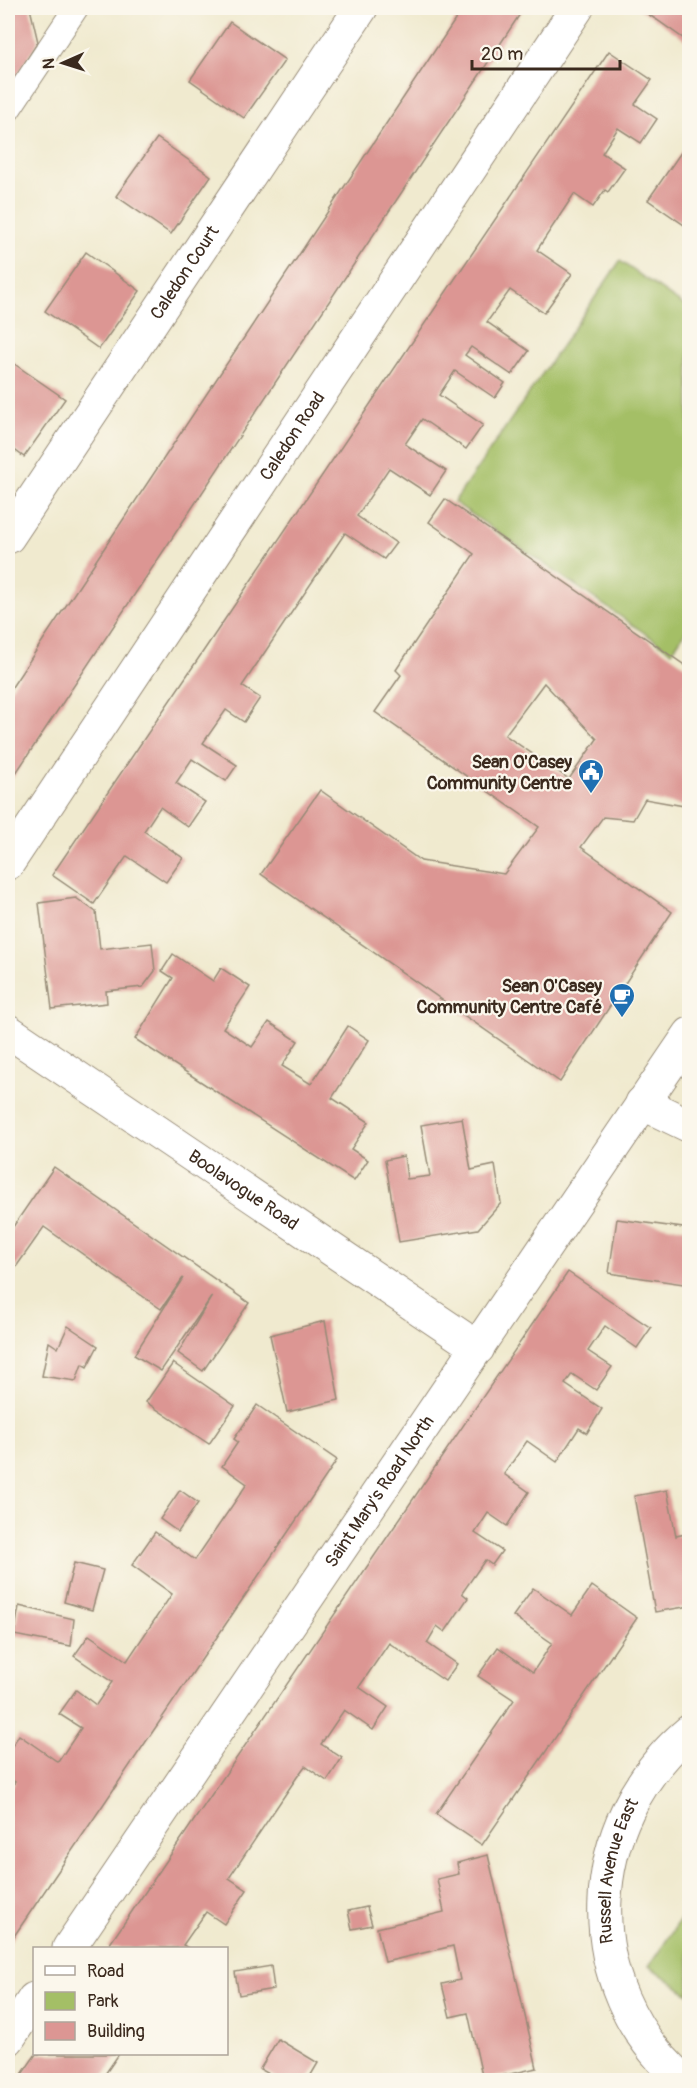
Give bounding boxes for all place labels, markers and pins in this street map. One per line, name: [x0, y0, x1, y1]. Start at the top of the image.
place label: Sean O'Casey Community Centre: [427, 751, 573, 795]
public building icon: Sean O'Casey Community Centre: [576, 757, 606, 795]
place label: Sean O'Casey Community Centre Café: [416, 975, 602, 1019]
cafe icon: Sean O'Casey Community Centre Café: [607, 981, 637, 1019]

